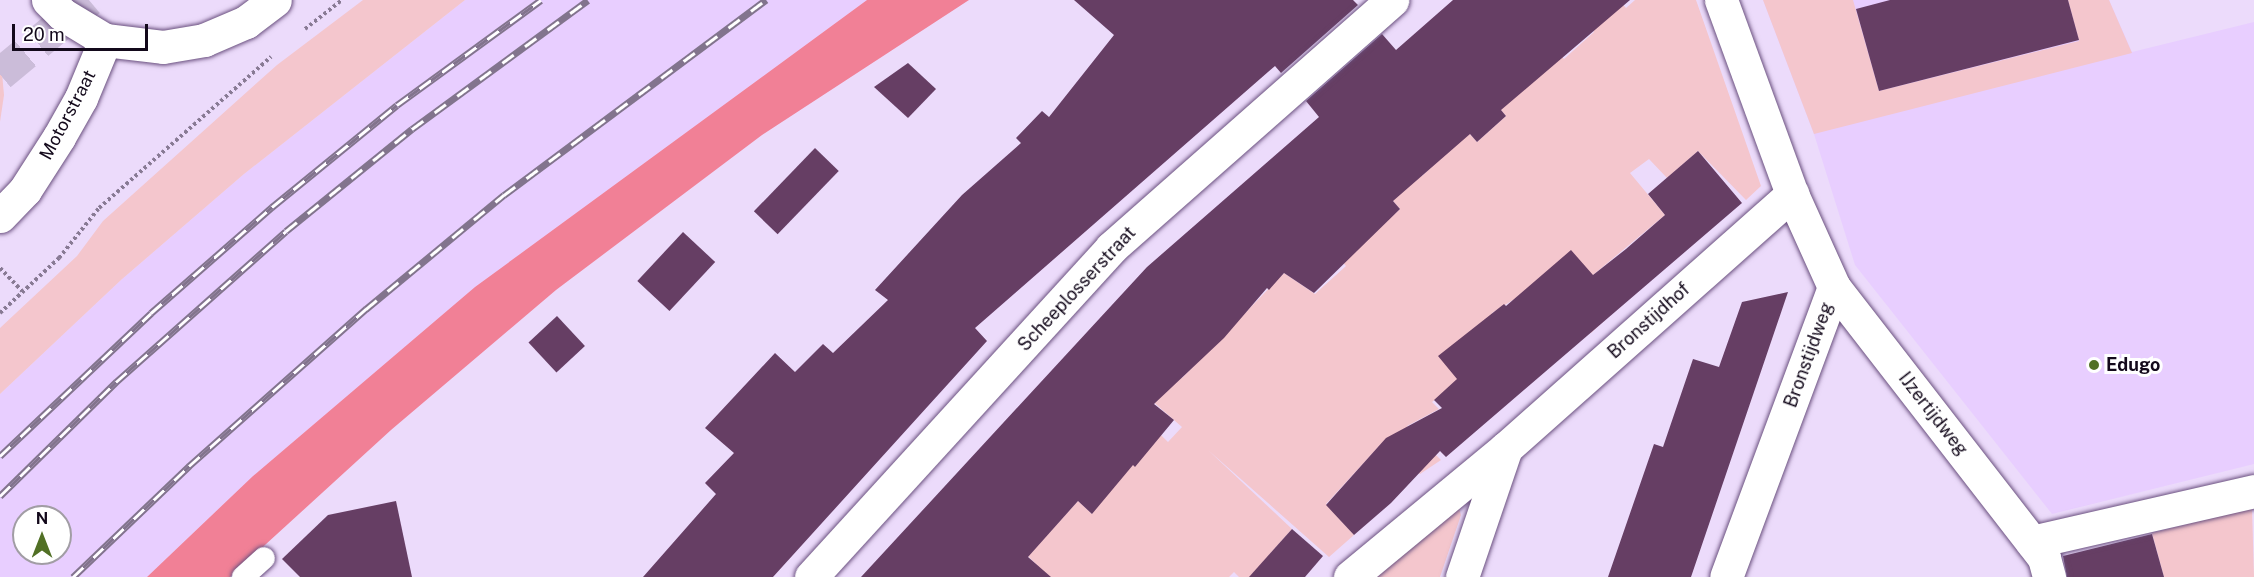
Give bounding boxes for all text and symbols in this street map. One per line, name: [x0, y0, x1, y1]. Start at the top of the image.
scale bar: [15, 12, 152, 50]
text: 20 m: [23, 24, 65, 45]
street label: Motorstraat: [35, 66, 101, 164]
street label: Scheeplosserstraat: [1014, 222, 1140, 356]
street label: Bronstijdhof: [1604, 279, 1694, 363]
street label: Bronstijdweg: [1780, 299, 1838, 411]
place label: Edugo: [2106, 354, 2160, 376]
marker: Edugo: [2087, 358, 2101, 372]
street label: IJzertijdweg: [1894, 368, 1972, 460]
north arrow: [12, 505, 72, 565]
text: N: [36, 509, 48, 528]

